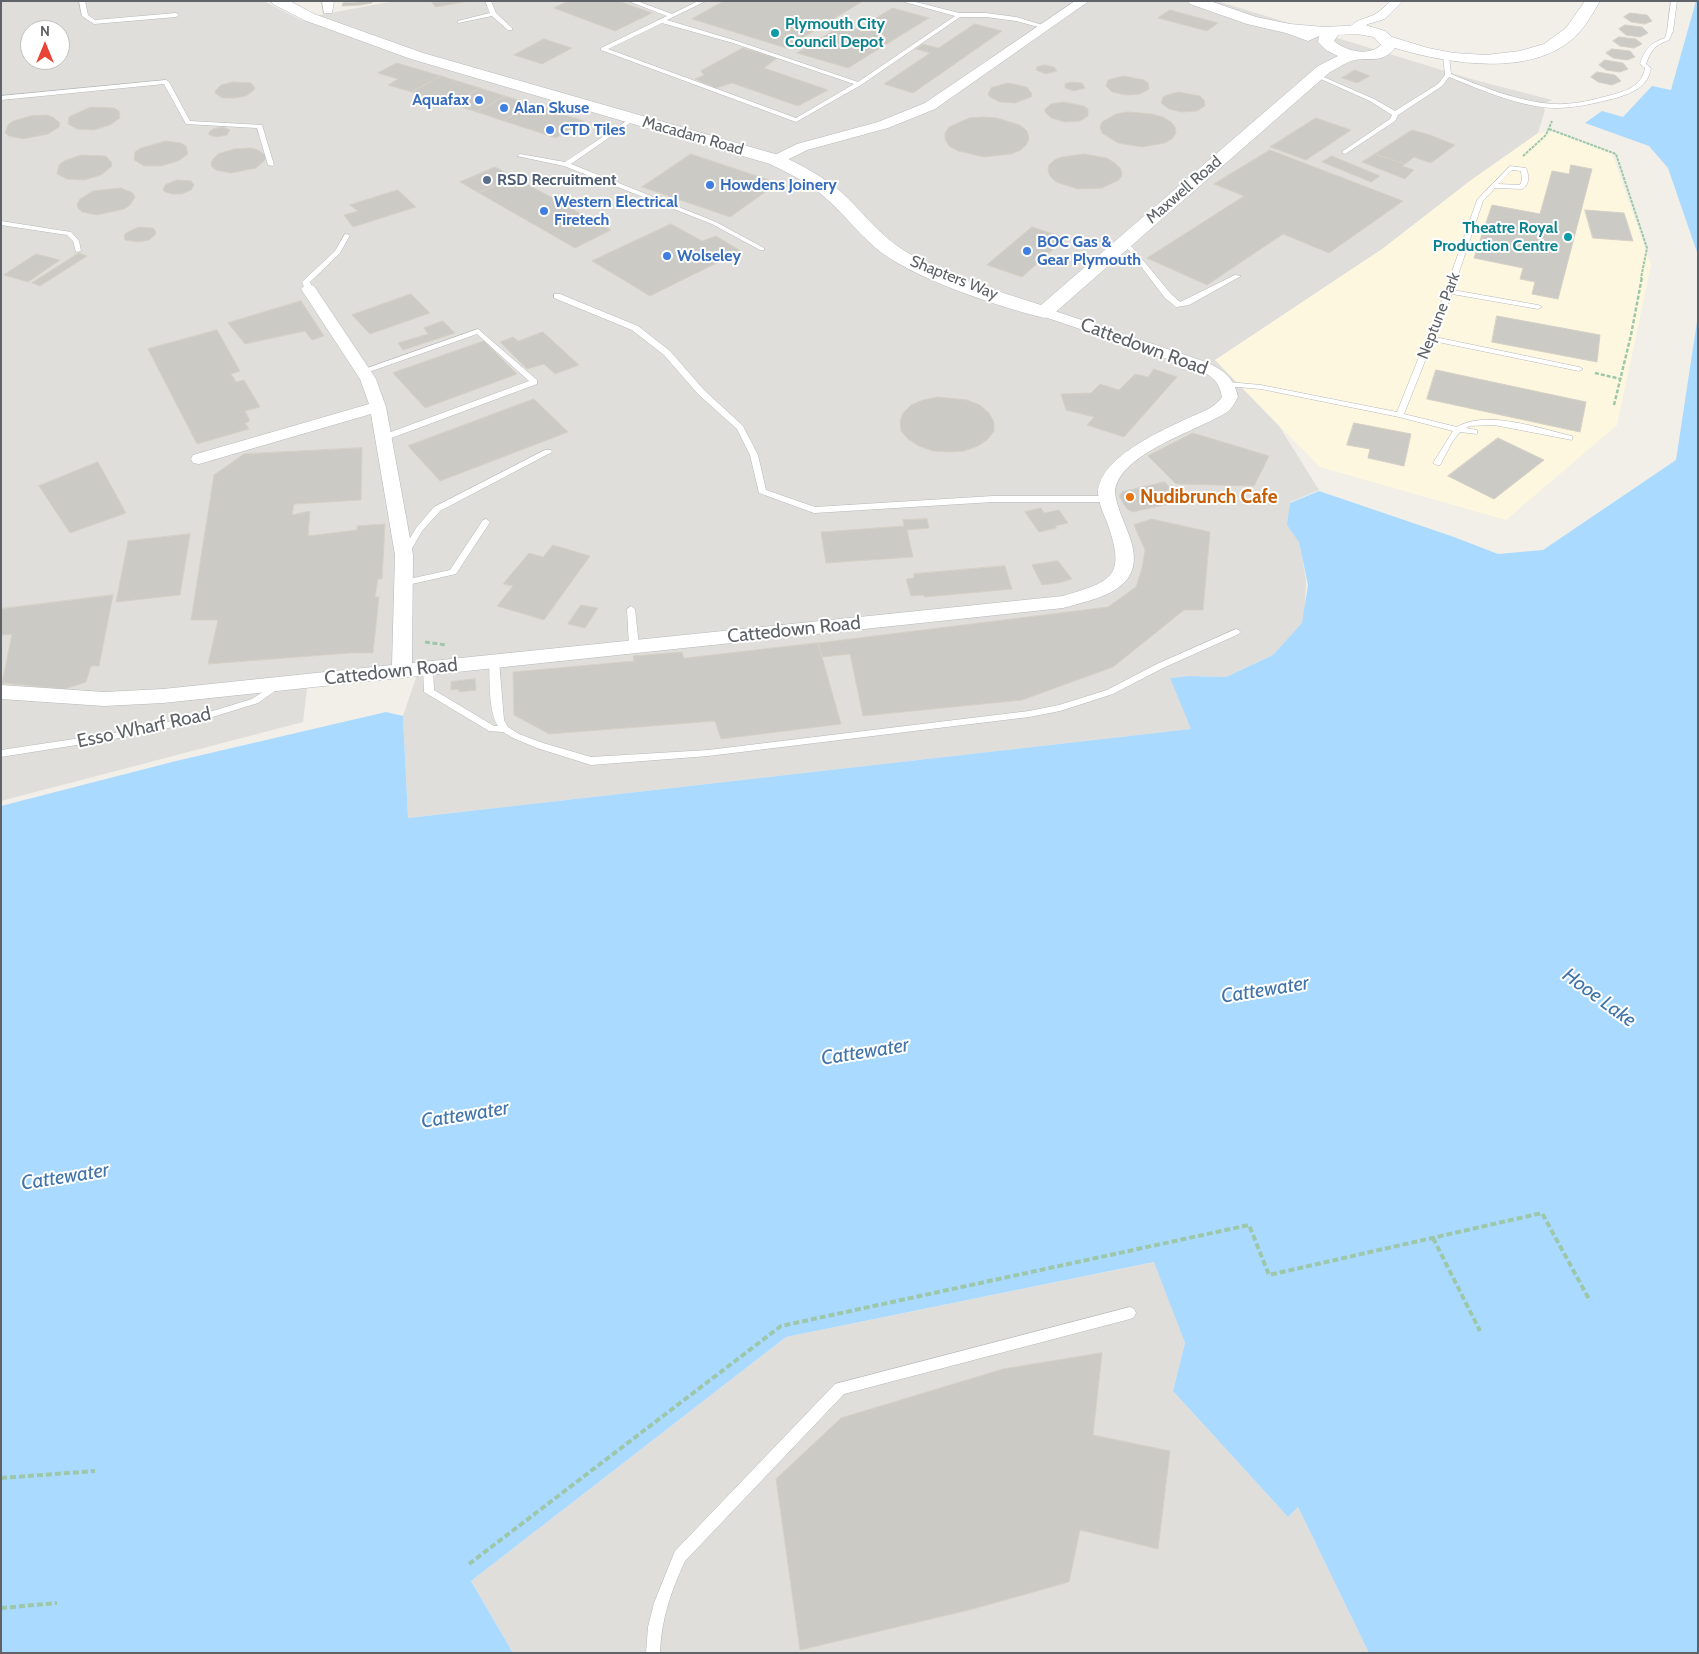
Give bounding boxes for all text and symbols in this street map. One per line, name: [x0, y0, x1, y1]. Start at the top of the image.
place label: Plymouth City Council Depot: [785, 14, 885, 52]
north arrow: [20, 20, 70, 70]
text: N: [40, 22, 50, 40]
marker: Plymouth City Council Depot: [769, 27, 781, 39]
place label: Aquafax: [412, 90, 469, 110]
marker: Aquafax: [473, 94, 485, 106]
place label: Alan Skuse: [514, 98, 589, 118]
marker: Alan Skuse: [498, 102, 510, 114]
street label: Macadam Road: [640, 112, 746, 160]
place label: CTD Tiles: [560, 120, 625, 140]
marker: CTD Tiles: [544, 124, 556, 136]
street label: Maxwell Road: [1142, 152, 1226, 228]
place label: RSD Recruitment: [497, 170, 616, 190]
marker: RSD Recruitment: [481, 174, 493, 186]
place label: Howdens Joinery: [720, 175, 837, 195]
marker: Howdens Joinery: [704, 179, 716, 191]
place label: Western Electrical Firetech: [554, 192, 678, 230]
marker: Western Electrical Firetech: [538, 205, 550, 217]
place label: Theatre Royal Production Centre: [1433, 218, 1558, 256]
marker: Theatre Royal Production Centre: [1562, 231, 1574, 243]
place label: BOC Gas & Gear Plymouth: [1037, 232, 1141, 270]
marker: BOC Gas & Gear Plymouth: [1021, 245, 1033, 257]
place label: Wolseley: [677, 246, 741, 266]
marker: Wolseley: [661, 250, 673, 262]
street label: Shapters Way: [907, 252, 1001, 304]
street label: Neptune Park: [1414, 270, 1464, 362]
street label: Cattedown Road: [1077, 313, 1211, 381]
place label: Nudibrunch Cafe: [1140, 486, 1278, 508]
marker: Nudibrunch Cafe: [1124, 491, 1136, 503]
street label: Cattedown Road: [726, 612, 862, 648]
street label: Cattedown Road: [323, 654, 459, 690]
street label: Esso Wharf Road: [75, 703, 213, 753]
water label: Hooe Lake: [1558, 963, 1640, 1033]
water label: Cattewater: [1219, 971, 1311, 1009]
water label: Cattewater: [819, 1033, 911, 1071]
water label: Cattewater: [419, 1096, 511, 1134]
water label: Cattewater: [19, 1158, 111, 1196]

